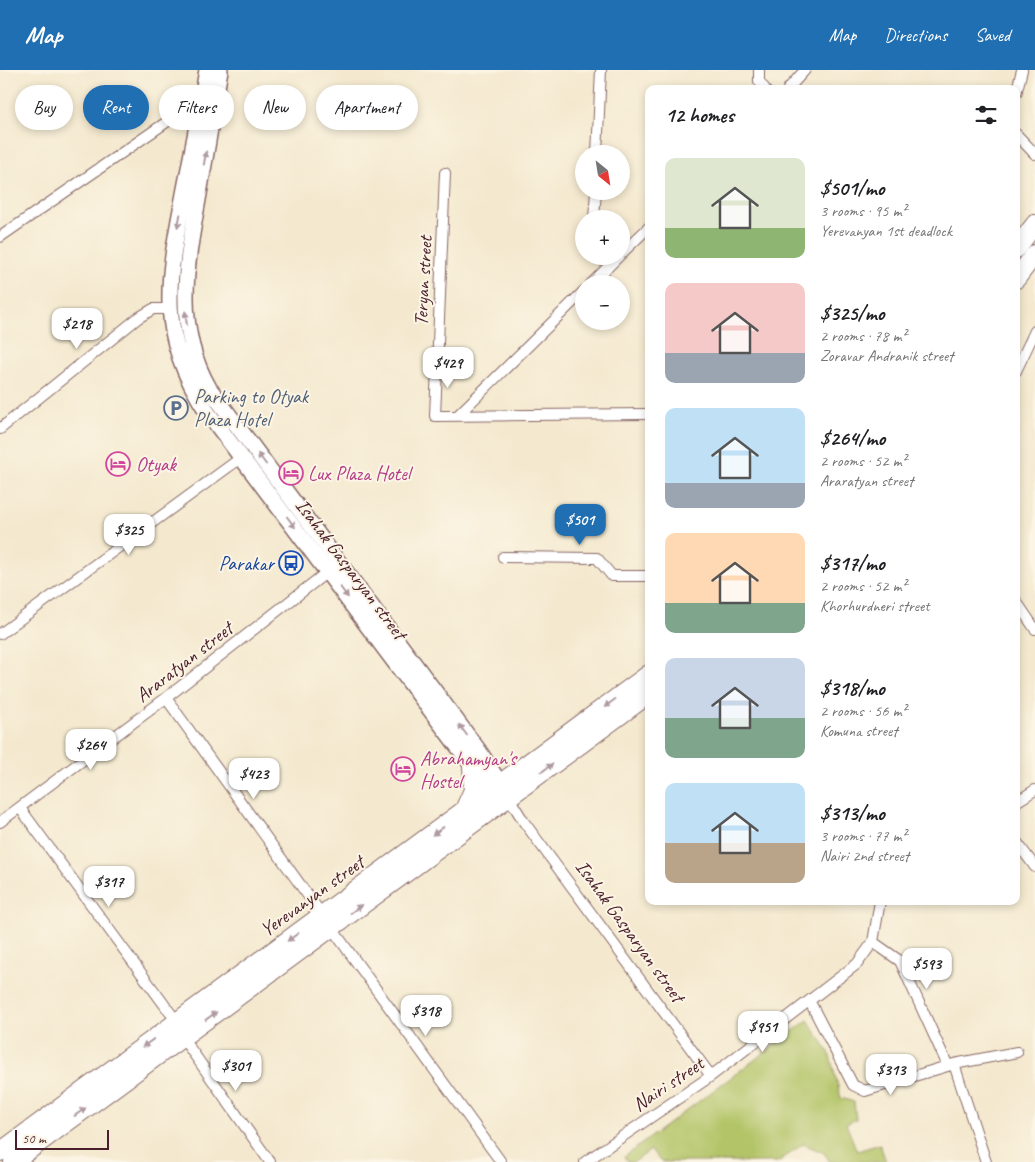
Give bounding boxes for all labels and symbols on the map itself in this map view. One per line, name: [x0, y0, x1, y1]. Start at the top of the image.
north arrow: [575, 145, 630, 200]
one-way arrow: [201, 149, 209, 165]
one-way arrow: [175, 214, 183, 229]
street label: Teryan street: [408, 233, 438, 327]
pin: $218: [47, 308, 107, 350]
one-way arrow: [182, 310, 190, 326]
pin: $429: [418, 346, 478, 389]
place label: Parking to Otyak Plaza Hotel: [194, 384, 310, 432]
parking icon: Parking to Otyak Plaza Hotel: [163, 395, 189, 421]
hotel icon: Otyak: [105, 451, 131, 477]
place label: Otyak: [136, 452, 177, 477]
one-way arrow: [257, 452, 267, 466]
hotel icon: Lux Plaza Hotel: [278, 460, 304, 486]
place label: Lux Plaza Hotel: [308, 461, 414, 486]
street label: Isahak Gasparyan street: [290, 494, 414, 647]
pin: $501: [550, 504, 610, 546]
pin: $325: [99, 514, 159, 556]
one-way arrow: [285, 515, 296, 528]
bus stop icon: Parakar: [278, 550, 304, 576]
place label: Parakar: [219, 551, 276, 576]
one-way arrow: [338, 585, 349, 598]
street label: Araratyan street: [130, 614, 240, 708]
one-way arrow: [603, 698, 617, 708]
one-way arrow: [458, 724, 469, 737]
pin: $264: [61, 728, 121, 771]
place label: Abrahamyan's Hostel: [420, 746, 518, 794]
hotel icon: Abrahamyan's Hostel: [390, 756, 416, 782]
pin: $423: [224, 758, 284, 800]
one-way arrow: [541, 763, 554, 773]
one-way arrow: [432, 825, 445, 836]
street label: Yerevanyan street: [255, 848, 372, 942]
street label: Isahak Gasparyan street: [570, 855, 692, 1010]
pin: $317: [79, 866, 139, 908]
one-way arrow: [349, 903, 362, 914]
one-way arrow: [286, 932, 300, 942]
pin: $593: [897, 948, 957, 990]
pin: $318: [396, 994, 456, 1037]
one-way arrow: [204, 1010, 217, 1021]
pin: $951: [733, 1010, 793, 1053]
one-way arrow: [142, 1038, 155, 1049]
pin: $301: [206, 1050, 266, 1092]
street label: Nairi street: [628, 1050, 710, 1117]
pin: $313: [861, 1054, 921, 1096]
one-way arrow: [74, 1107, 87, 1117]
scale bar: [15, 1127, 109, 1150]

